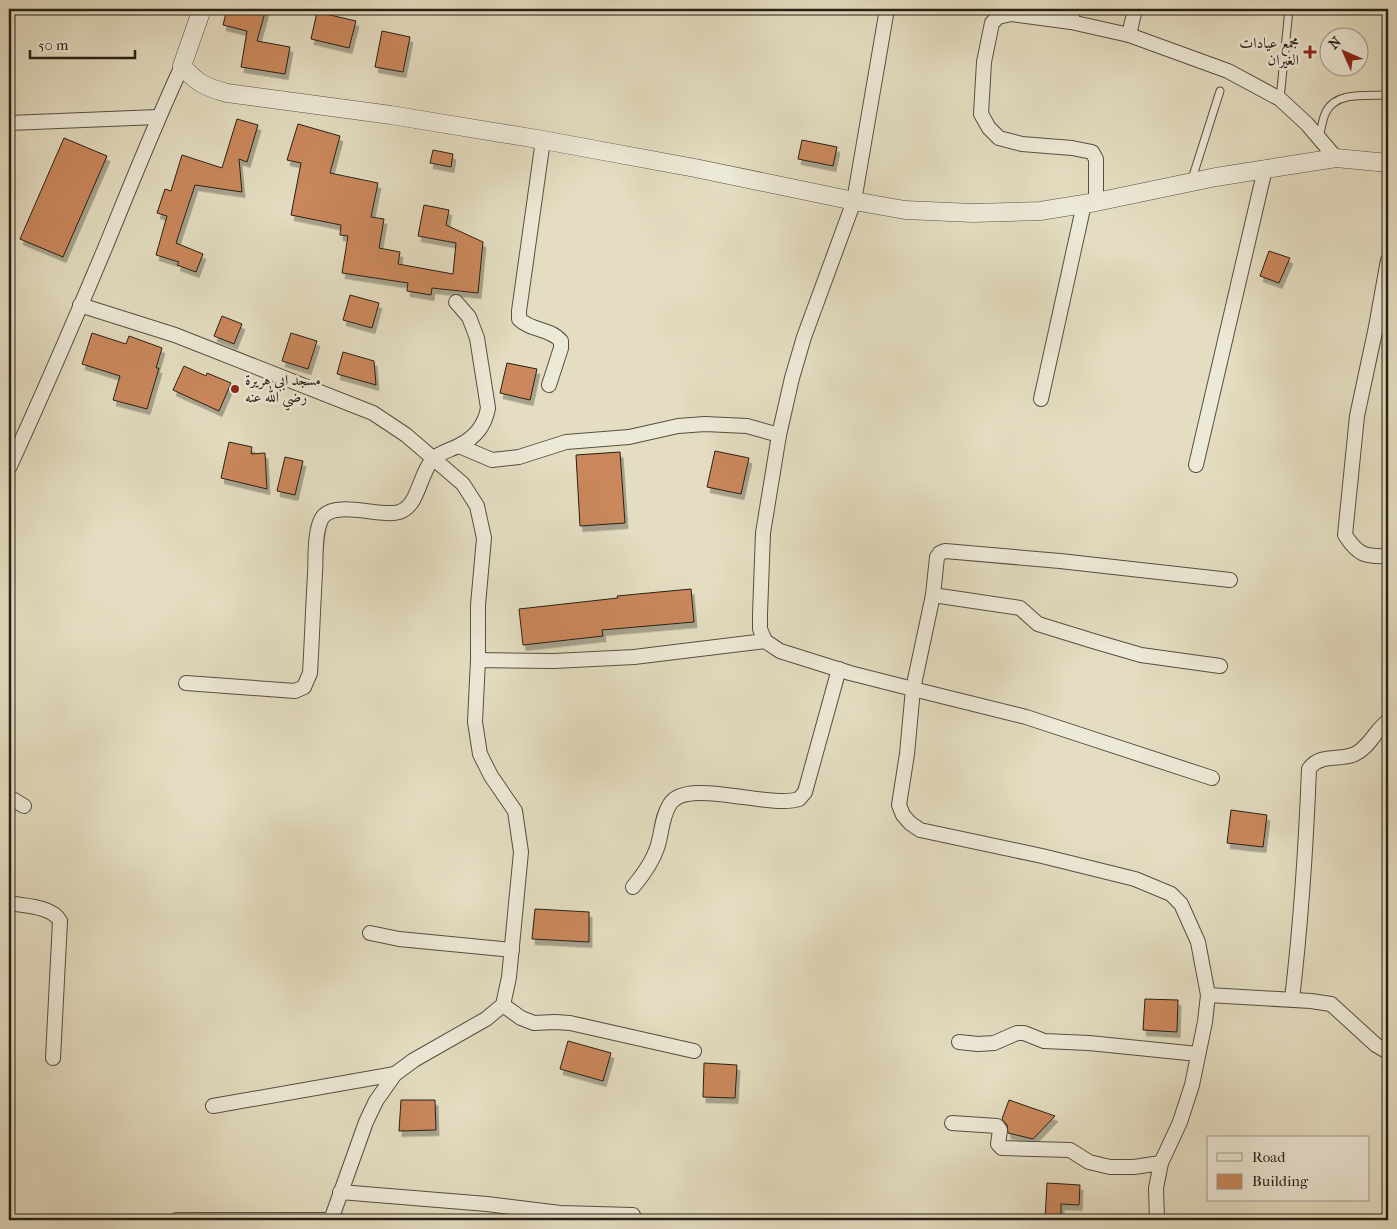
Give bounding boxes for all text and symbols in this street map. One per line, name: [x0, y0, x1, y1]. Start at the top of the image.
scale bar: [30, 28, 135, 60]
north arrow: [1320, 28, 1370, 78]
text: N: [1325, 33, 1345, 53]
place label: مجمع عيادات الغيران: [1239, 34, 1299, 69]
text: 50 m: [38, 36, 69, 54]
marker: مجمع عيادات الغيران: [1303, 45, 1317, 59]
place label: مسجد ابي هريرة رضي الله عنه: [245, 371, 321, 411]
marker: مسجد ابي هريرة رضي الله عنه: [229, 383, 241, 395]
legend: [1207, 1136, 1370, 1202]
text: Road: [1252, 1148, 1286, 1166]
text: Building: [1252, 1172, 1309, 1190]

